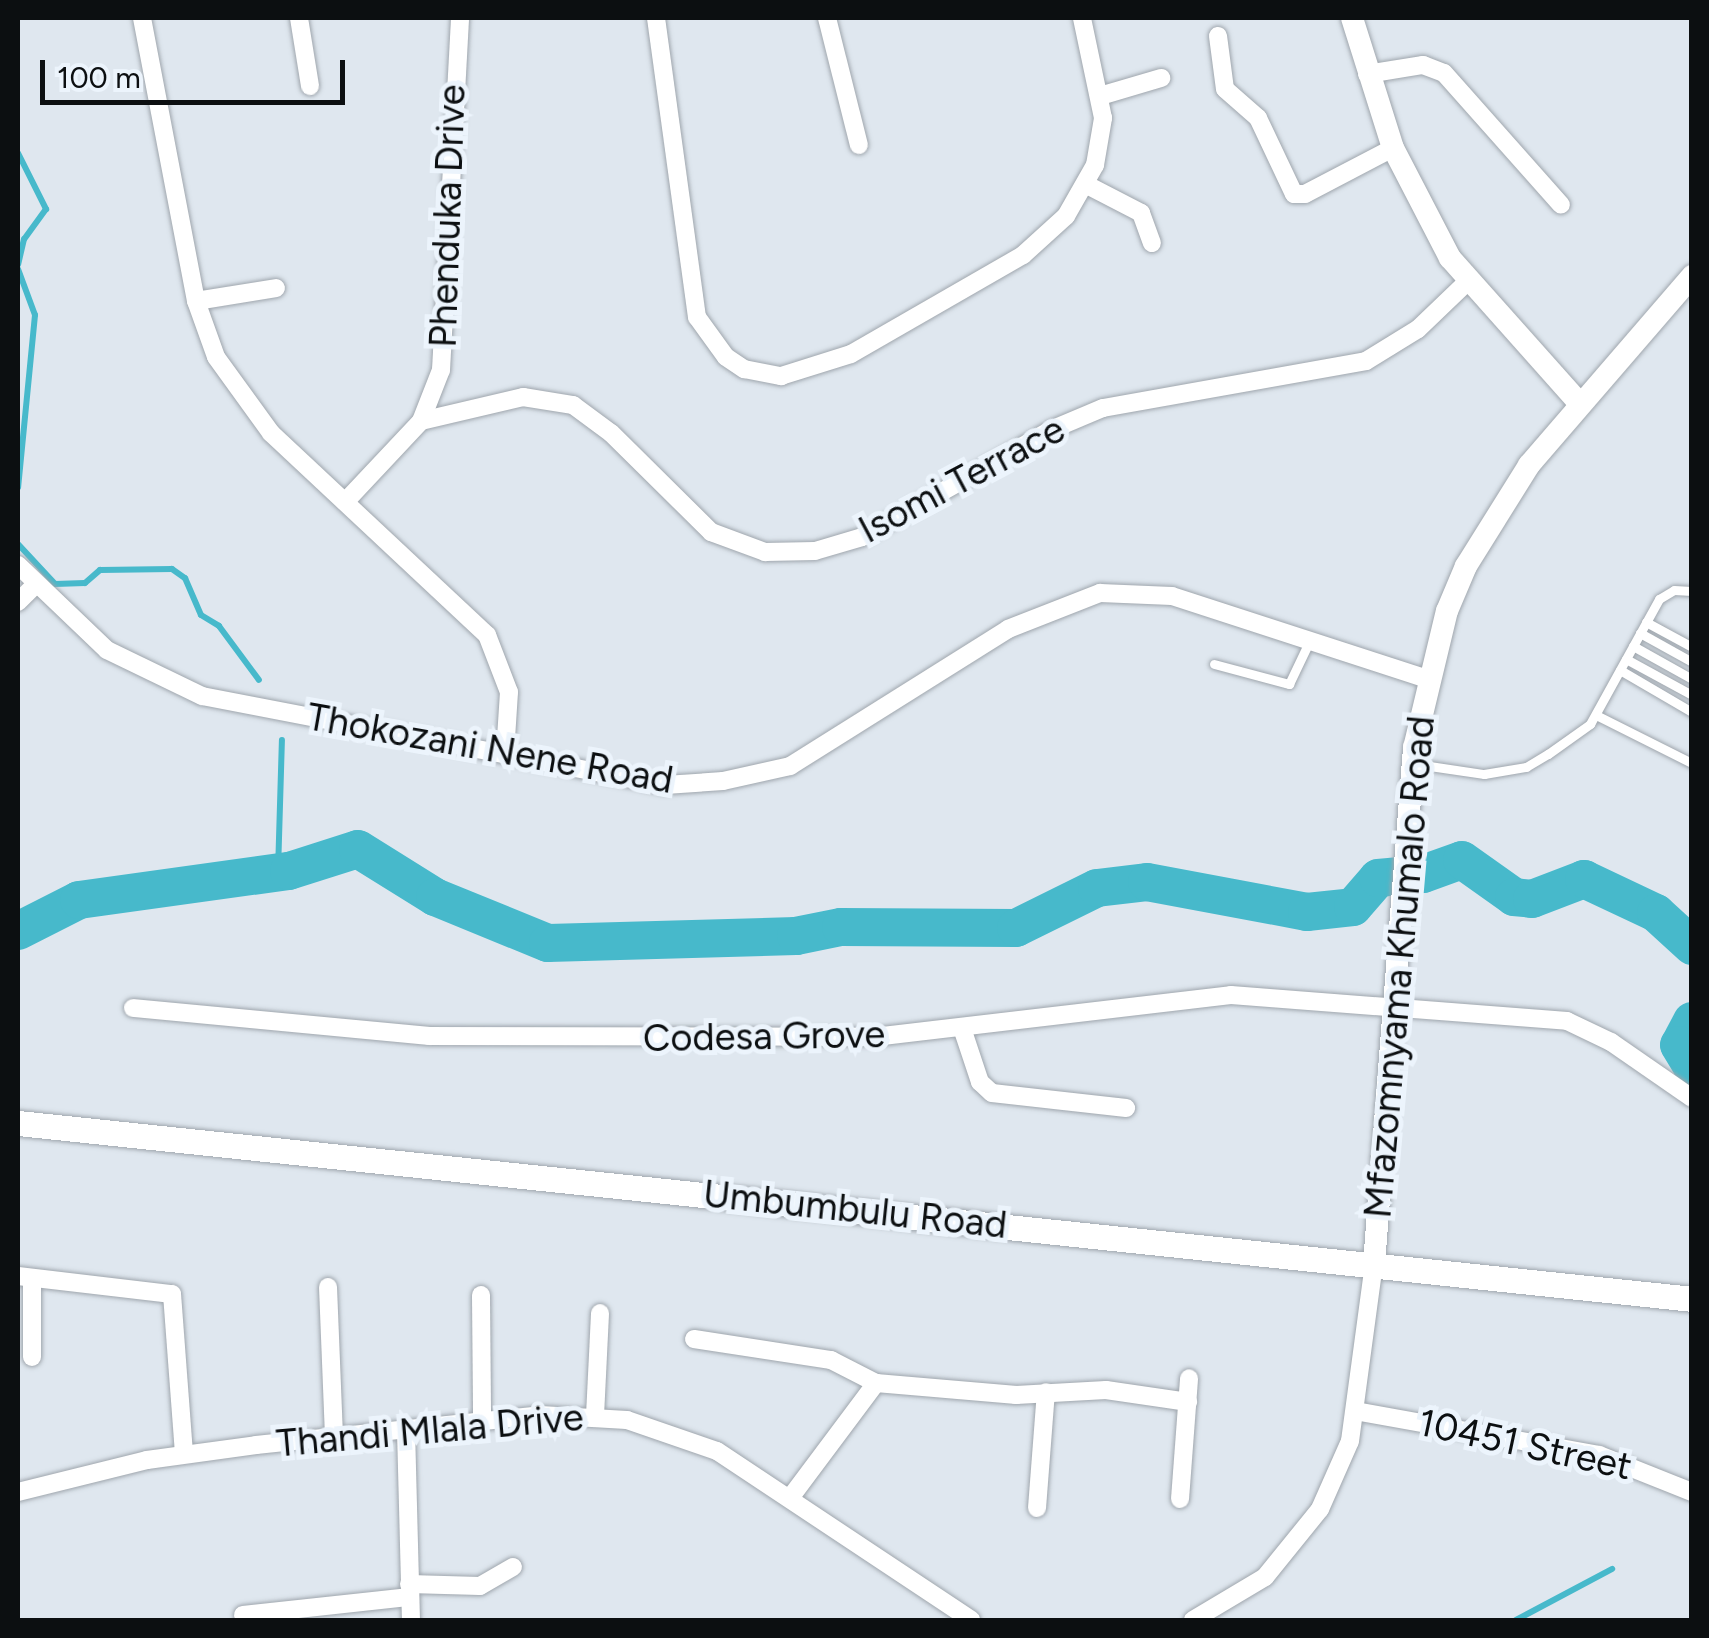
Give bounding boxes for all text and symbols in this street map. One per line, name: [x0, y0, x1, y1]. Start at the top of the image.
scale bar: [45, 40, 350, 102]
text: 100 m: [57, 59, 141, 96]
street label: Phenduka Drive: [421, 84, 475, 348]
street label: Isomi Terrace: [851, 407, 1073, 553]
street label: Thokozani Nene Road: [304, 694, 676, 804]
street label: Mfazomnyama Khumalo Road: [1355, 714, 1445, 1220]
street label: Codesa Grove: [642, 1012, 886, 1062]
street label: Umbumbulu Road: [701, 1171, 1009, 1249]
street label: Thandi Mlala Drive: [275, 1395, 585, 1467]
street label: 10451 Street: [1414, 1400, 1636, 1490]

